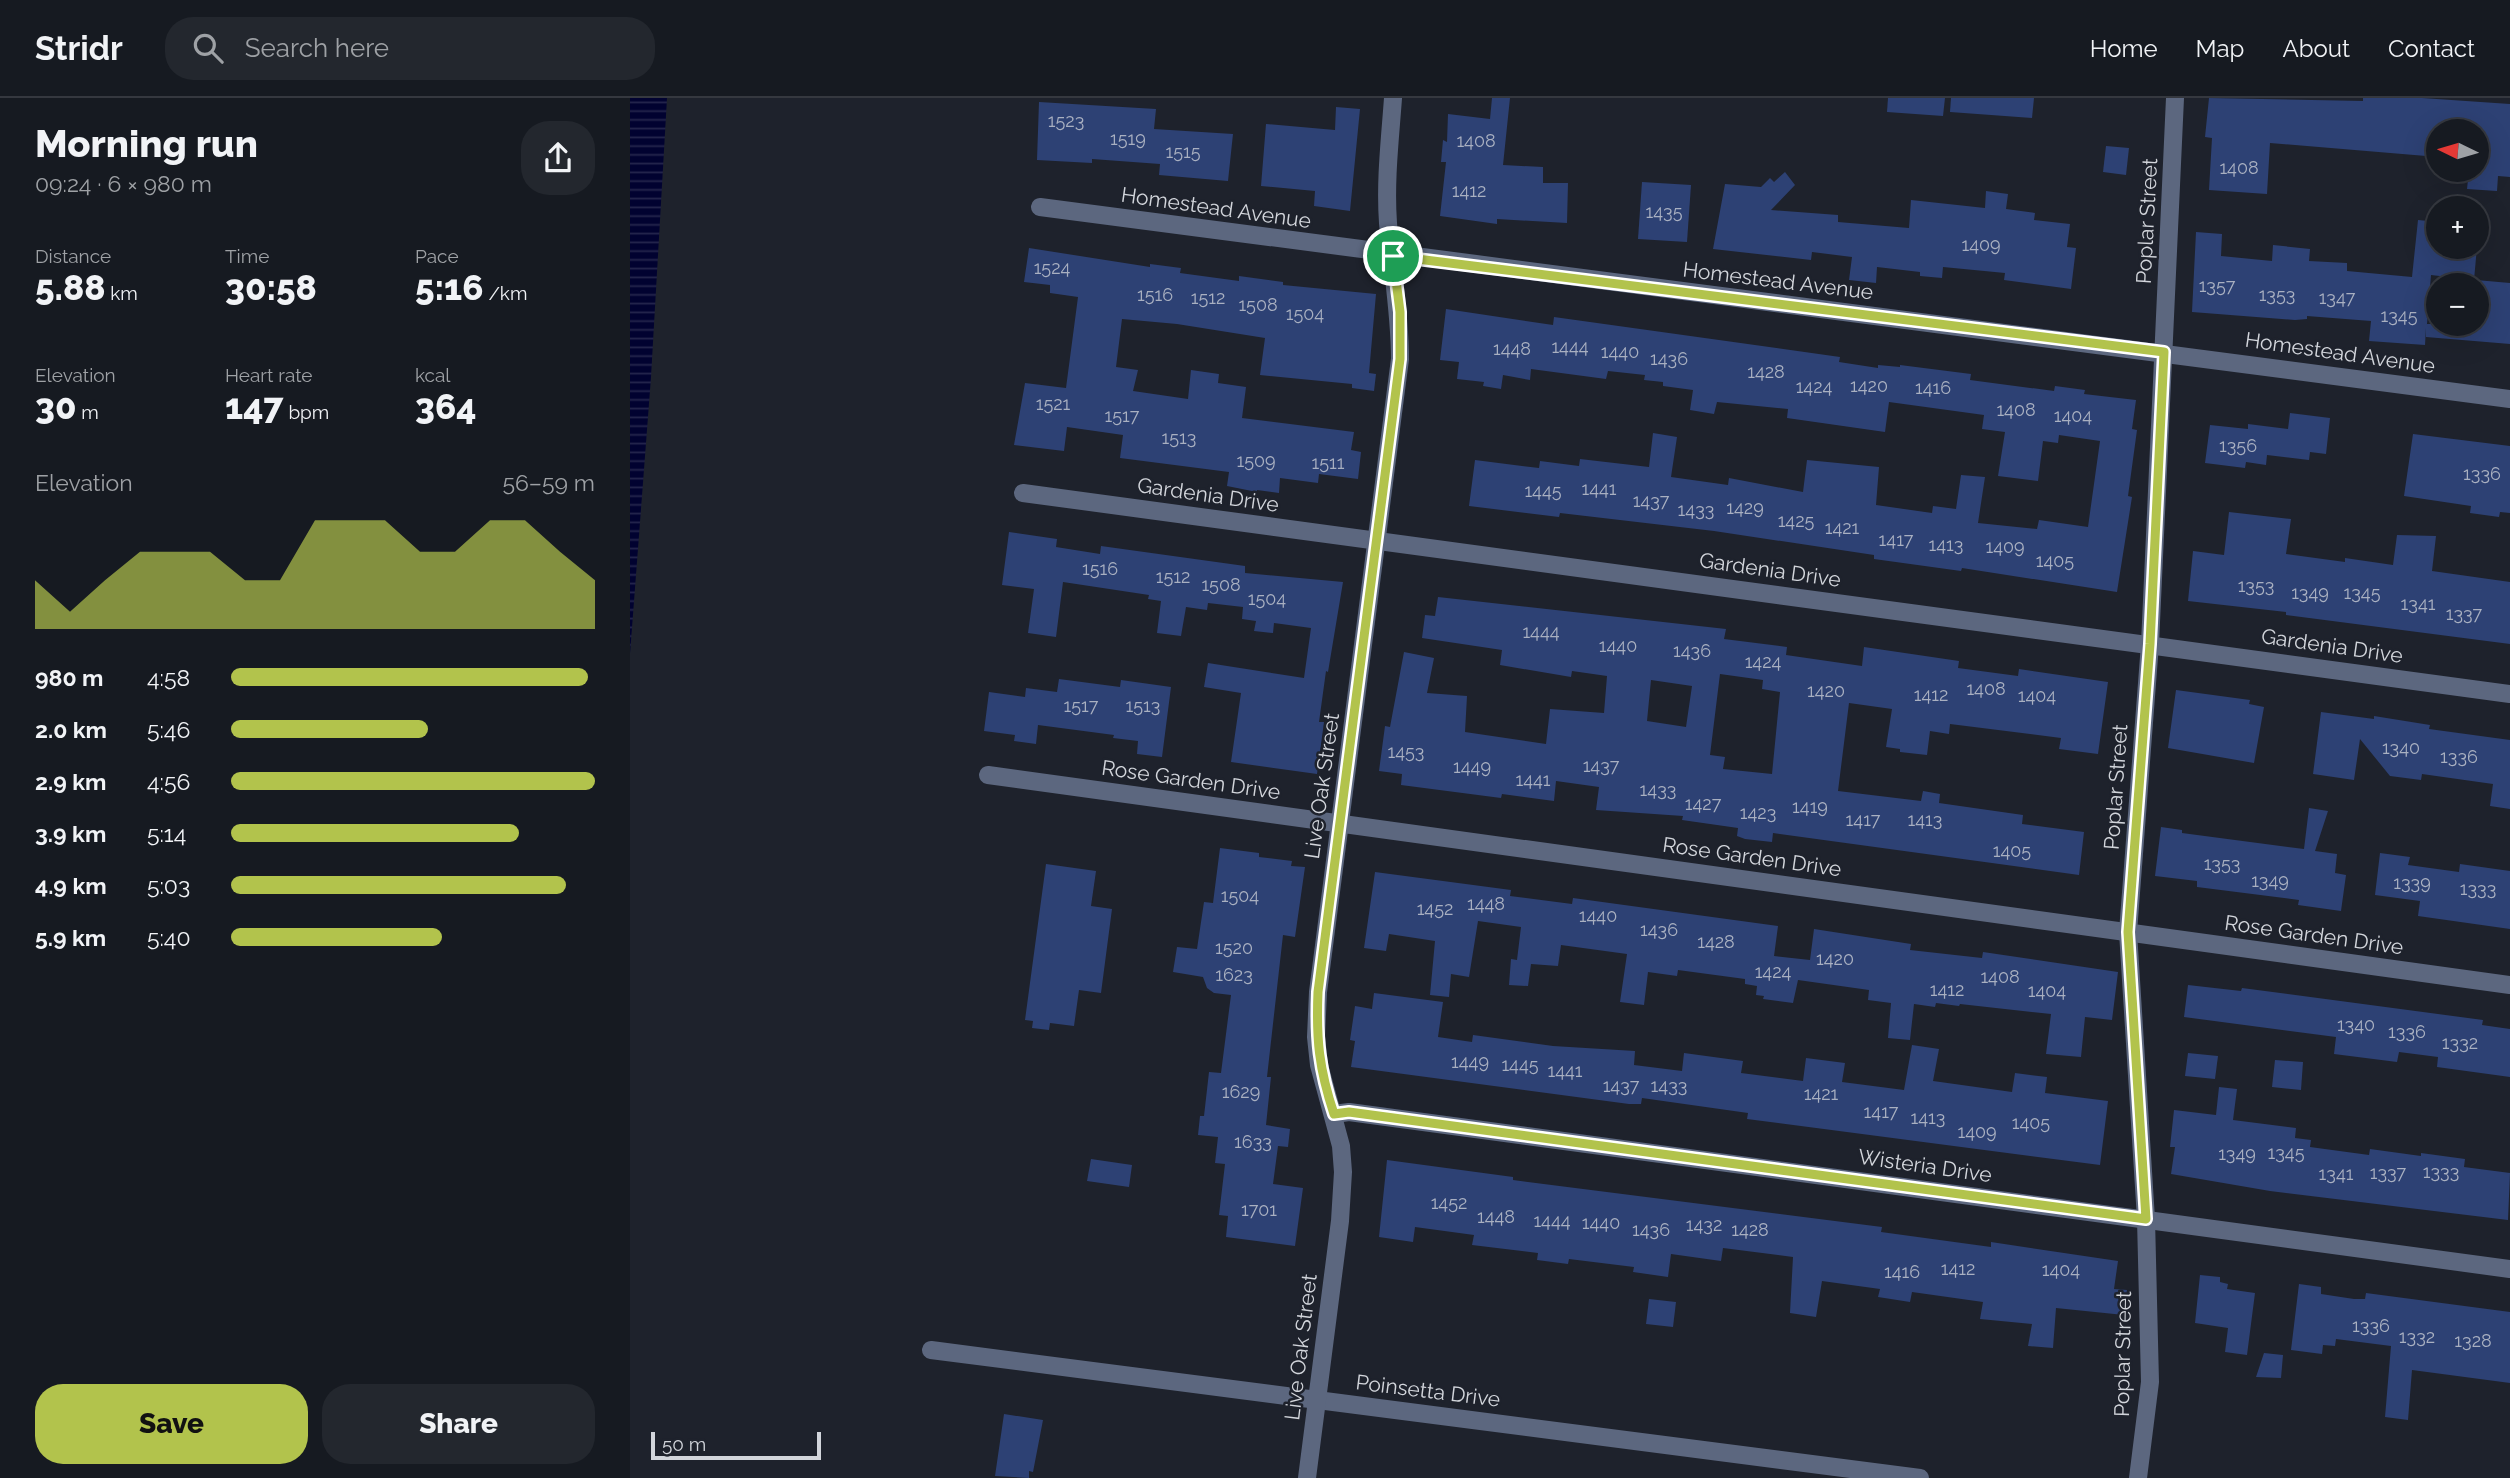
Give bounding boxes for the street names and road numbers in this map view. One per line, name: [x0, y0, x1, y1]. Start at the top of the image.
street label: Poplar Street: [2131, 157, 2162, 285]
street label: Homestead Avenue: [1119, 182, 1313, 233]
street label: Homestead Avenue: [1681, 256, 1875, 305]
street label: Homestead Avenue: [2243, 327, 2437, 378]
street label: Gardenia Drive: [1136, 472, 1280, 517]
street label: Gardenia Drive: [1698, 547, 1842, 592]
street label: Gardenia Drive: [2260, 623, 2404, 668]
street label: Live Oak Street: [1299, 711, 1344, 861]
street label: Poplar Street: [2099, 723, 2132, 851]
street label: Rose Garden Drive: [1100, 755, 1282, 804]
street label: Rose Garden Drive: [1661, 832, 1843, 881]
street label: Rose Garden Drive: [2223, 910, 2405, 959]
street label: Wisteria Drive: [1857, 1144, 1994, 1187]
street label: Live Oak Street: [1279, 1272, 1322, 1421]
street label: Poplar Street: [2109, 1291, 2136, 1417]
street label: Poinsetta Drive: [1354, 1369, 1502, 1412]

